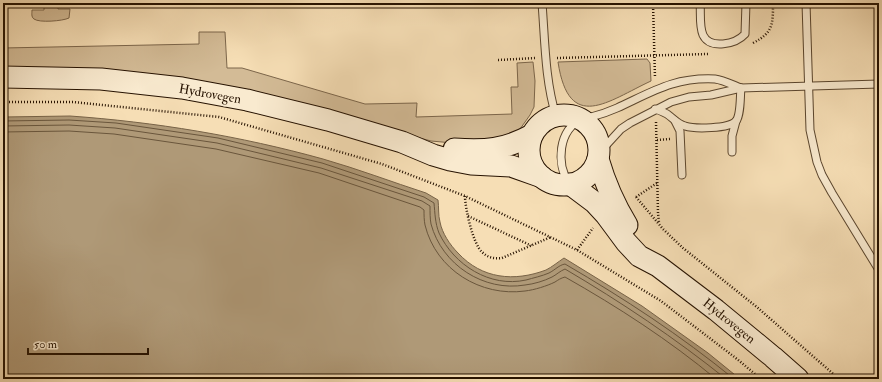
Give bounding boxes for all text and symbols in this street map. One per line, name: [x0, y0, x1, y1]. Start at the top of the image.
street label: Hydrovegen: [177, 81, 243, 108]
street label: Hydrovegen: [699, 295, 759, 348]
scale bar: [28, 330, 148, 356]
text: 50 m: [34, 337, 58, 352]

